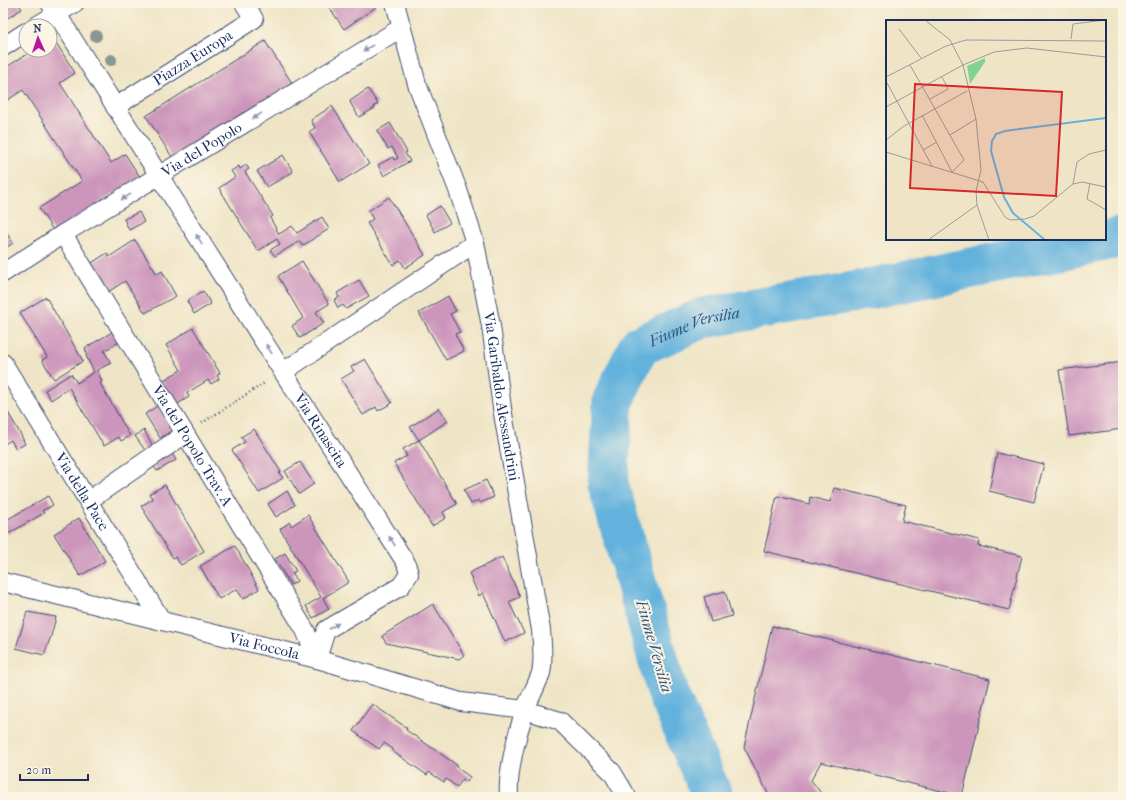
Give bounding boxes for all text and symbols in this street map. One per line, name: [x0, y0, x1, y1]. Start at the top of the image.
north arrow: [18, 18, 58, 58]
inset map: [886, 20, 1106, 240]
text: N: [33, 22, 43, 35]
street label: Piazza Europa: [150, 25, 237, 90]
one-way arrow: [362, 45, 374, 52]
one-way arrow: [251, 113, 263, 120]
street label: Via del Popolo: [157, 118, 246, 181]
one-way arrow: [120, 193, 132, 200]
one-way arrow: [195, 234, 203, 244]
water label: Fiume Versilia: [645, 303, 741, 351]
street label: Via Garibaldo Alessandrini: [479, 310, 524, 483]
one-way arrow: [265, 344, 273, 354]
street label: Via del Popolo Trav. A: [148, 381, 236, 510]
street label: Via Rinascita: [290, 389, 352, 472]
street label: Via della Pace: [51, 448, 113, 534]
one-way arrow: [388, 536, 396, 546]
water label: Fiume Versilia: [632, 597, 677, 695]
one-way arrow: [328, 622, 340, 629]
street label: Via Foccola: [226, 629, 302, 664]
scale bar: [20, 756, 88, 782]
text: 20 m: [26, 763, 51, 777]

